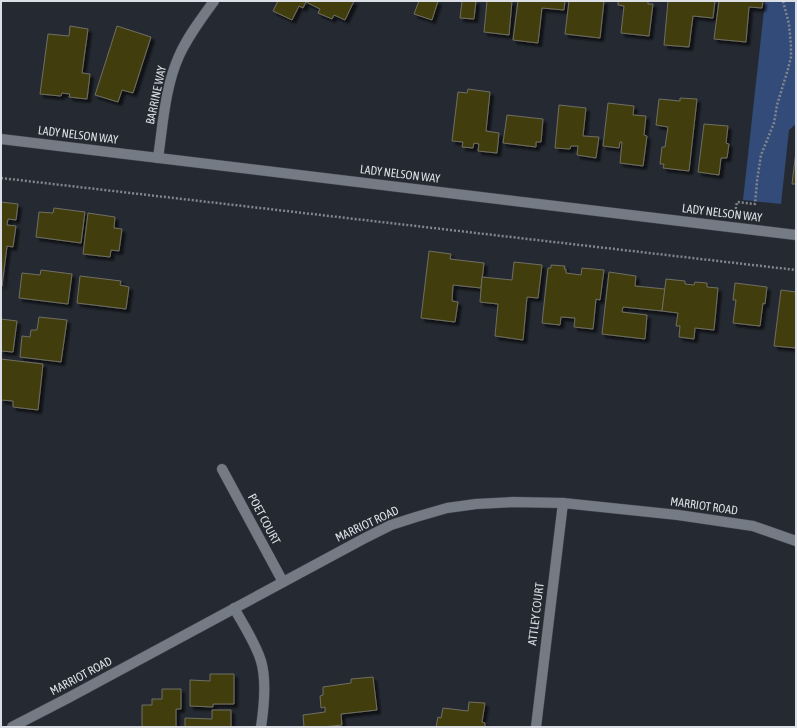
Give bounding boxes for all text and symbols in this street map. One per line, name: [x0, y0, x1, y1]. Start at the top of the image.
street label: BARRINE WAY: [143, 64, 169, 126]
street label: LADY NELSON WAY: [37, 123, 119, 147]
street label: LADY NELSON WAY: [359, 162, 441, 186]
street label: LADY NELSON WAY: [681, 201, 763, 225]
street label: POET COURT: [245, 491, 284, 547]
street label: MARRIOT ROAD: [669, 494, 739, 518]
street label: MARRIOT ROAD: [333, 503, 401, 545]
street label: ATTLEY COURT: [525, 581, 547, 646]
street label: MARRIOT ROAD: [48, 654, 115, 698]

